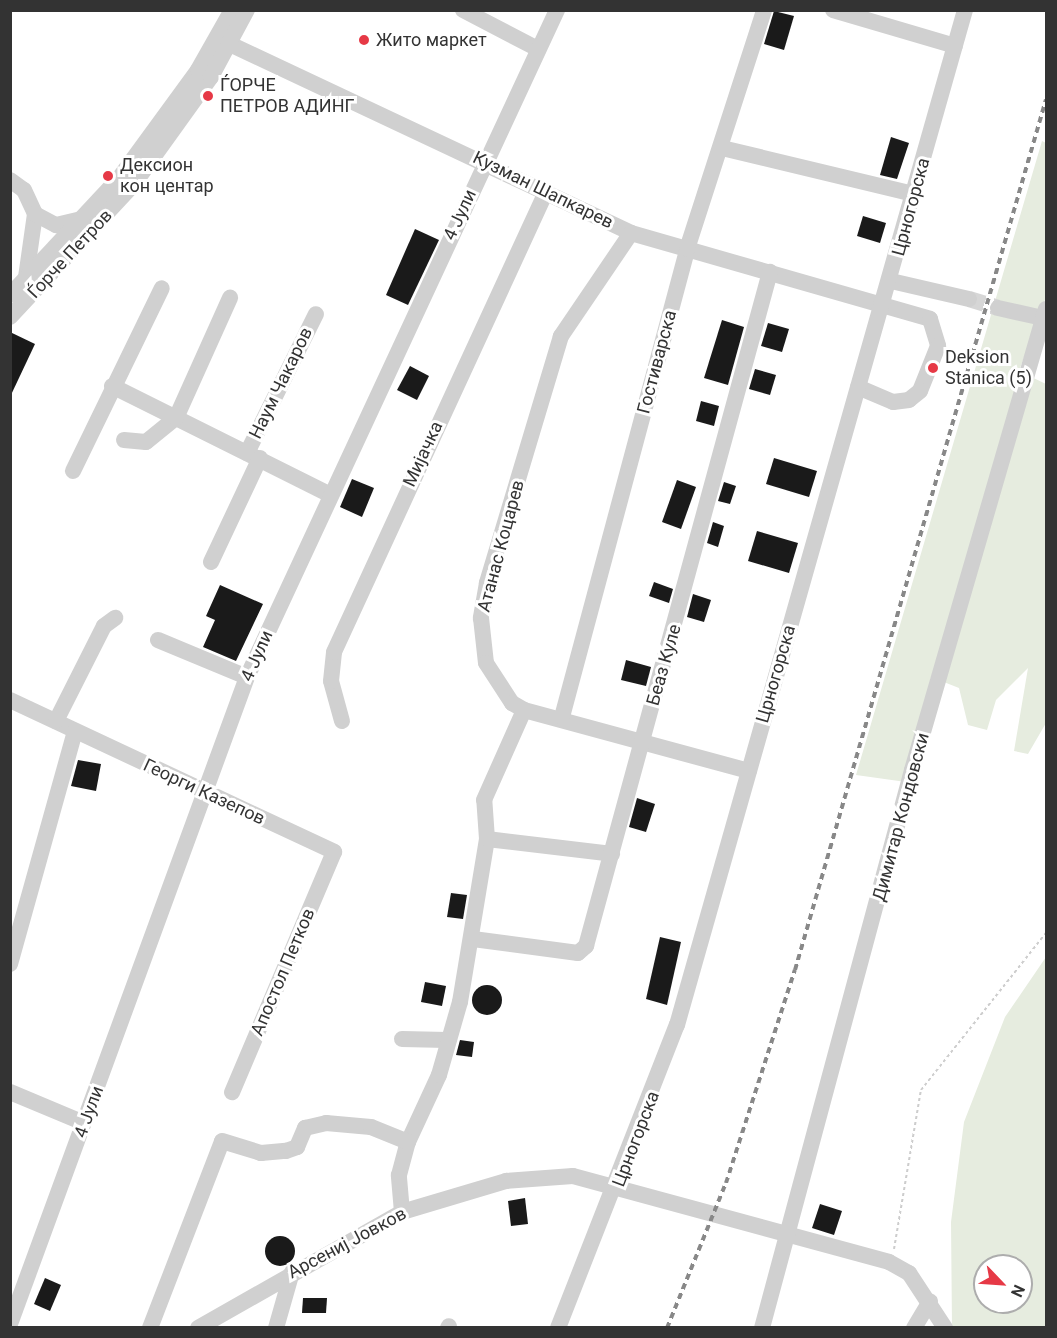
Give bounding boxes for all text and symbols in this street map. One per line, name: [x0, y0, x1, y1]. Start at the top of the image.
place label: Жито маркет: [376, 29, 487, 51]
marker: Жито маркет: [357, 33, 371, 47]
place label: ЃОРЧЕ ПЕТРОВ АДИНГ: [220, 75, 355, 118]
marker: ЃОРЧЕ ПЕТРОВ АДИНГ: [201, 89, 215, 103]
street label: Кузман Шапкарев: [469, 147, 617, 233]
place label: Дексион кон центар: [120, 155, 214, 198]
street label: Црногорска: [888, 156, 934, 258]
marker: Дексион кон центар: [101, 169, 115, 183]
street label: 4 Јули: [439, 186, 481, 244]
street label: Ѓорче Петров: [23, 205, 117, 303]
street label: Гостиварска: [633, 308, 681, 416]
street label: Наум Чакаров: [245, 324, 317, 442]
place label: Deksion Stanica (5): [945, 347, 1032, 389]
marker: Deksion Stanica (5): [926, 361, 940, 375]
street label: Мијачка: [399, 418, 447, 490]
street label: Атанас Коцарев: [473, 478, 529, 614]
street label: Беаз Куле: [642, 622, 686, 708]
street label: Црногорска: [752, 623, 800, 725]
street label: 4 Јули: [236, 627, 278, 685]
street label: Димитар Кондовски: [868, 730, 934, 904]
street label: Георги Казепов: [140, 754, 268, 830]
street label: Апостол Петков: [246, 905, 320, 1039]
street label: 4 Јули: [70, 1083, 108, 1141]
street label: Црногорска: [608, 1088, 664, 1190]
street label: Арсениј Јовков: [284, 1203, 410, 1283]
north arrow: [973, 1254, 1033, 1314]
text: N: [1007, 1282, 1029, 1300]

